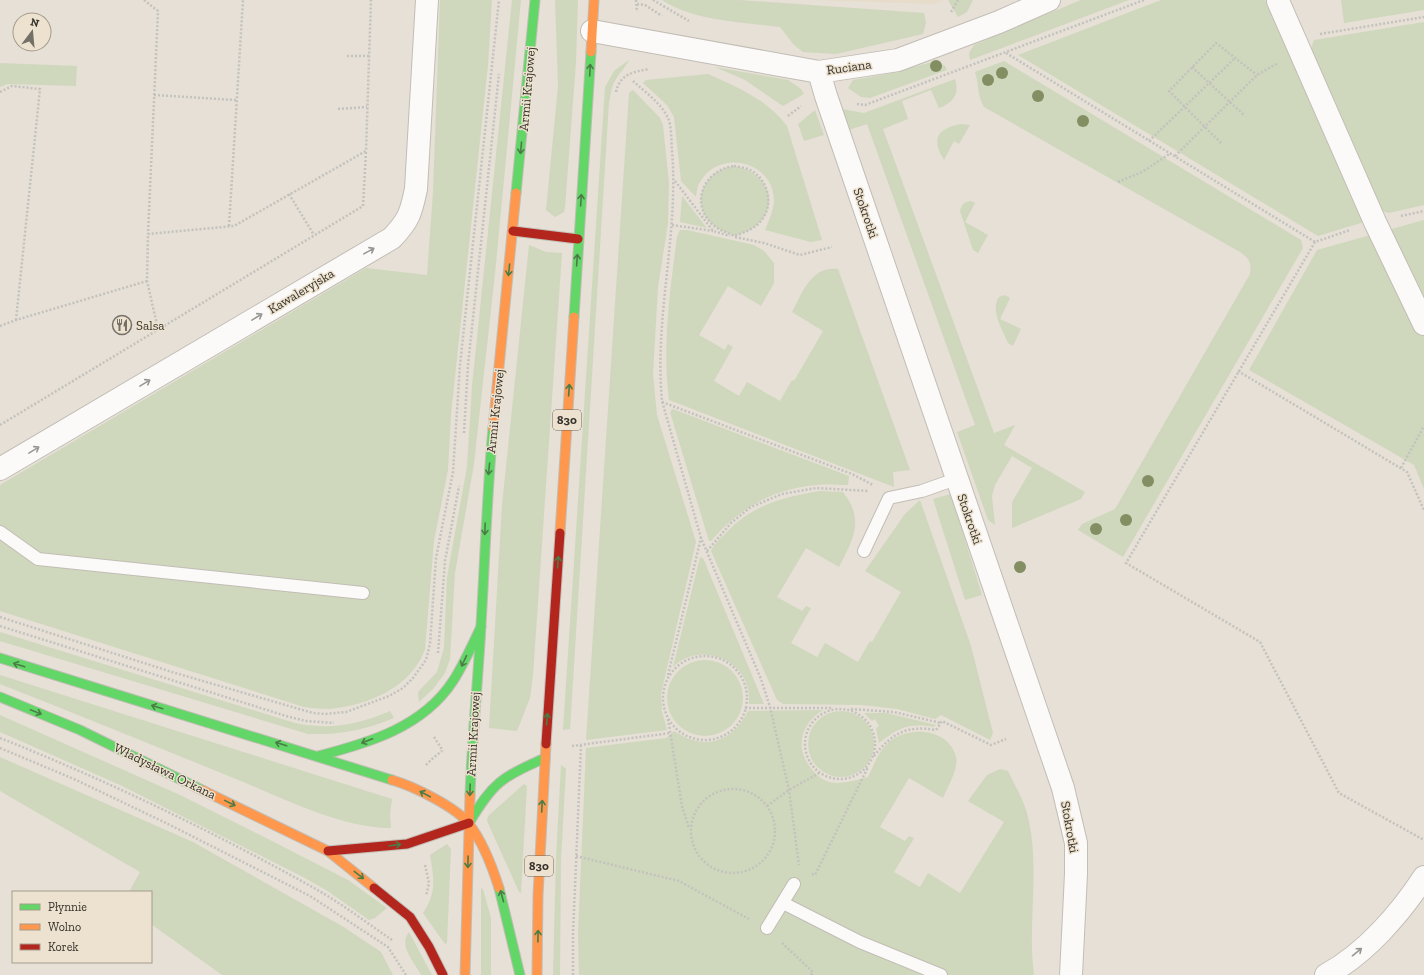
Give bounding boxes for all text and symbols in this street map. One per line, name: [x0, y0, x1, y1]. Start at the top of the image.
north arrow: [12, 12, 52, 52]
text: N: [29, 15, 41, 30]
street label: Armii Krajowej: [516, 46, 539, 132]
street label: Ruciana: [826, 56, 873, 78]
one-way arrow: [586, 64, 593, 77]
one-way arrow: [517, 141, 525, 154]
street label: Stokrotki: [850, 186, 882, 241]
one-way arrow: [578, 194, 585, 207]
one-way arrow: [363, 247, 375, 255]
one-way arrow: [573, 254, 581, 267]
one-way arrow: [505, 263, 513, 276]
street label: Kawaleryjska: [265, 265, 338, 317]
one-way arrow: [251, 312, 263, 320]
restaurant icon: Salsa: [111, 314, 133, 336]
place label: Salsa: [136, 318, 165, 333]
street label: Armii Krajowej: [483, 368, 508, 454]
one-way arrow: [139, 379, 151, 387]
one-way arrow: [565, 384, 572, 397]
road number: 830: [553, 410, 581, 430]
one-way arrow: [28, 445, 40, 453]
one-way arrow: [485, 462, 493, 475]
street label: Stokrotki: [954, 492, 986, 547]
one-way arrow: [481, 522, 489, 535]
one-way arrow: [554, 556, 561, 569]
one-way arrow: [460, 655, 467, 667]
one-way arrow: [12, 661, 25, 668]
street label: Armii Krajowej: [463, 691, 484, 777]
one-way arrow: [150, 703, 163, 710]
one-way arrow: [30, 708, 42, 716]
one-way arrow: [544, 713, 551, 726]
one-way arrow: [362, 738, 374, 746]
street label: Władysława Orkana: [112, 740, 219, 803]
one-way arrow: [275, 740, 287, 748]
one-way arrow: [467, 783, 474, 796]
one-way arrow: [419, 790, 431, 797]
one-way arrow: [223, 800, 235, 807]
one-way arrow: [538, 800, 546, 813]
street label: Stokrotki: [1058, 800, 1082, 855]
one-way arrow: [388, 841, 401, 849]
one-way arrow: [464, 855, 472, 868]
road number: 830: [525, 856, 553, 876]
one-way arrow: [353, 871, 364, 879]
one-way arrow: [498, 890, 505, 903]
legend: [12, 891, 152, 963]
text: Płynnie: [48, 900, 87, 914]
text: Wolno: [48, 920, 81, 934]
one-way arrow: [534, 930, 542, 943]
text: Korek: [48, 940, 79, 954]
one-way arrow: [1352, 948, 1363, 957]

